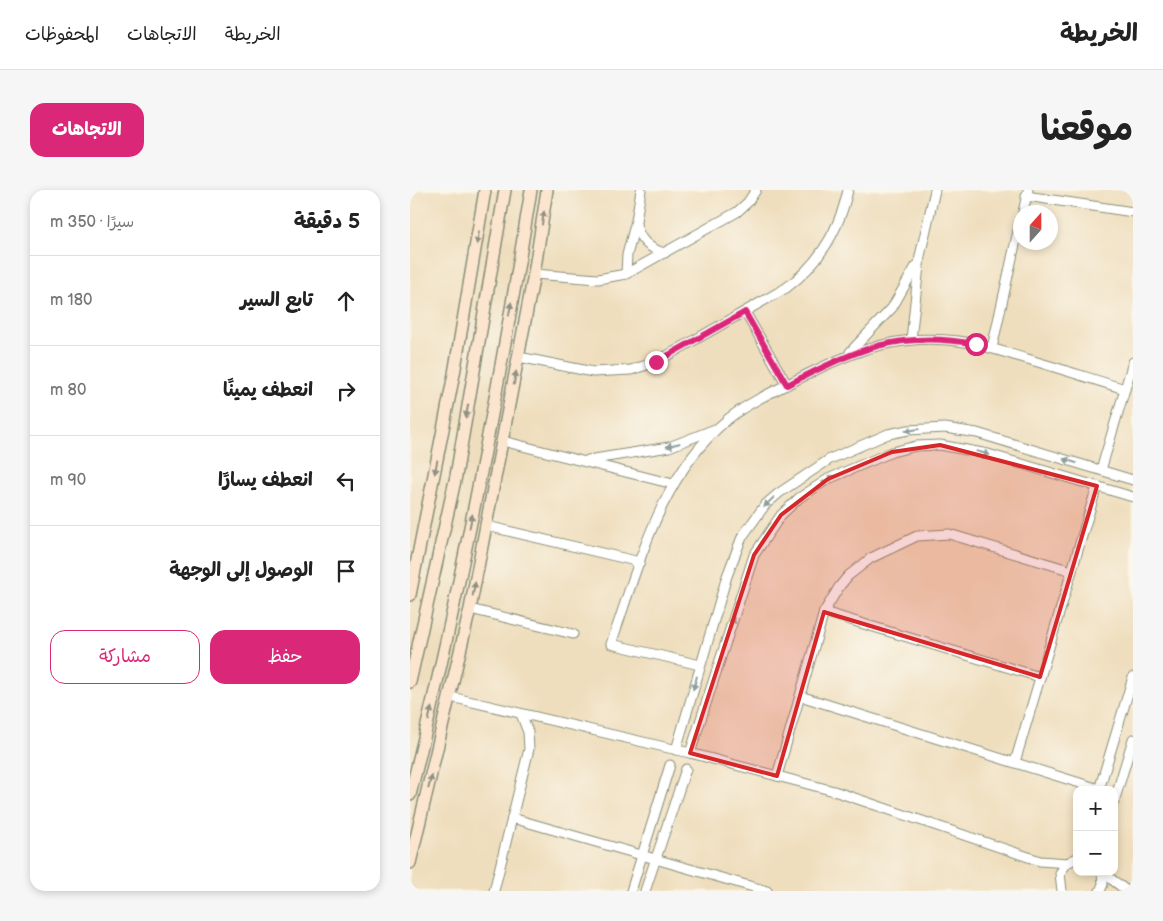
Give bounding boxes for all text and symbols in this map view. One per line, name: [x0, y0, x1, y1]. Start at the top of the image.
text: الخريطة: [1060, 19, 1138, 48]
text: المحفوظات: [25, 24, 99, 45]
text: الاتجاهات: [127, 24, 197, 45]
text: الخريطة: [225, 24, 281, 45]
button: الاتجاهات: [30, 103, 144, 157]
text: موقعنا: [1040, 108, 1133, 151]
north arrow: [1013, 205, 1058, 250]
text: 5 دقيقة: [294, 209, 360, 234]
one-way arrow: [539, 210, 547, 226]
text: سيرًا · 350 m: [50, 213, 134, 232]
one-way arrow: [473, 230, 481, 246]
icon: ahead: [332, 287, 360, 315]
text: تابع السير: [240, 289, 313, 312]
text: 180 m: [50, 291, 93, 310]
one-way arrow: [507, 301, 515, 317]
route start: [965, 333, 988, 356]
route end: [645, 351, 668, 374]
one-way arrow: [511, 371, 519, 386]
icon: right: [332, 377, 360, 405]
text: انعطف يمينًا: [223, 379, 313, 402]
text: 80 m: [50, 381, 86, 400]
one-way arrow: [463, 403, 471, 419]
one-way arrow: [903, 426, 919, 434]
one-way arrow: [666, 442, 681, 450]
one-way arrow: [976, 450, 991, 458]
one-way arrow: [1062, 456, 1077, 464]
one-way arrow: [432, 459, 440, 475]
icon: left: [332, 467, 360, 495]
text: انعطف يسارًا: [218, 469, 313, 492]
text: 90 m: [50, 471, 86, 490]
one-way arrow: [821, 475, 835, 484]
one-way arrow: [763, 496, 775, 508]
one-way arrow: [467, 513, 475, 528]
icon: arrive: [332, 557, 360, 585]
text: الوصول إلى الوجهة: [169, 559, 313, 582]
one-way arrow: [471, 581, 479, 597]
one-way arrow: [728, 616, 736, 631]
button: مشاركة: [50, 630, 200, 684]
button: حفظ: [210, 630, 360, 684]
one-way arrow: [691, 676, 699, 691]
one-way arrow: [426, 706, 434, 722]
one-way arrow: [426, 774, 434, 789]
map controls: [1073, 786, 1118, 876]
button: +: [1073, 786, 1118, 831]
button: −: [1073, 831, 1118, 876]

